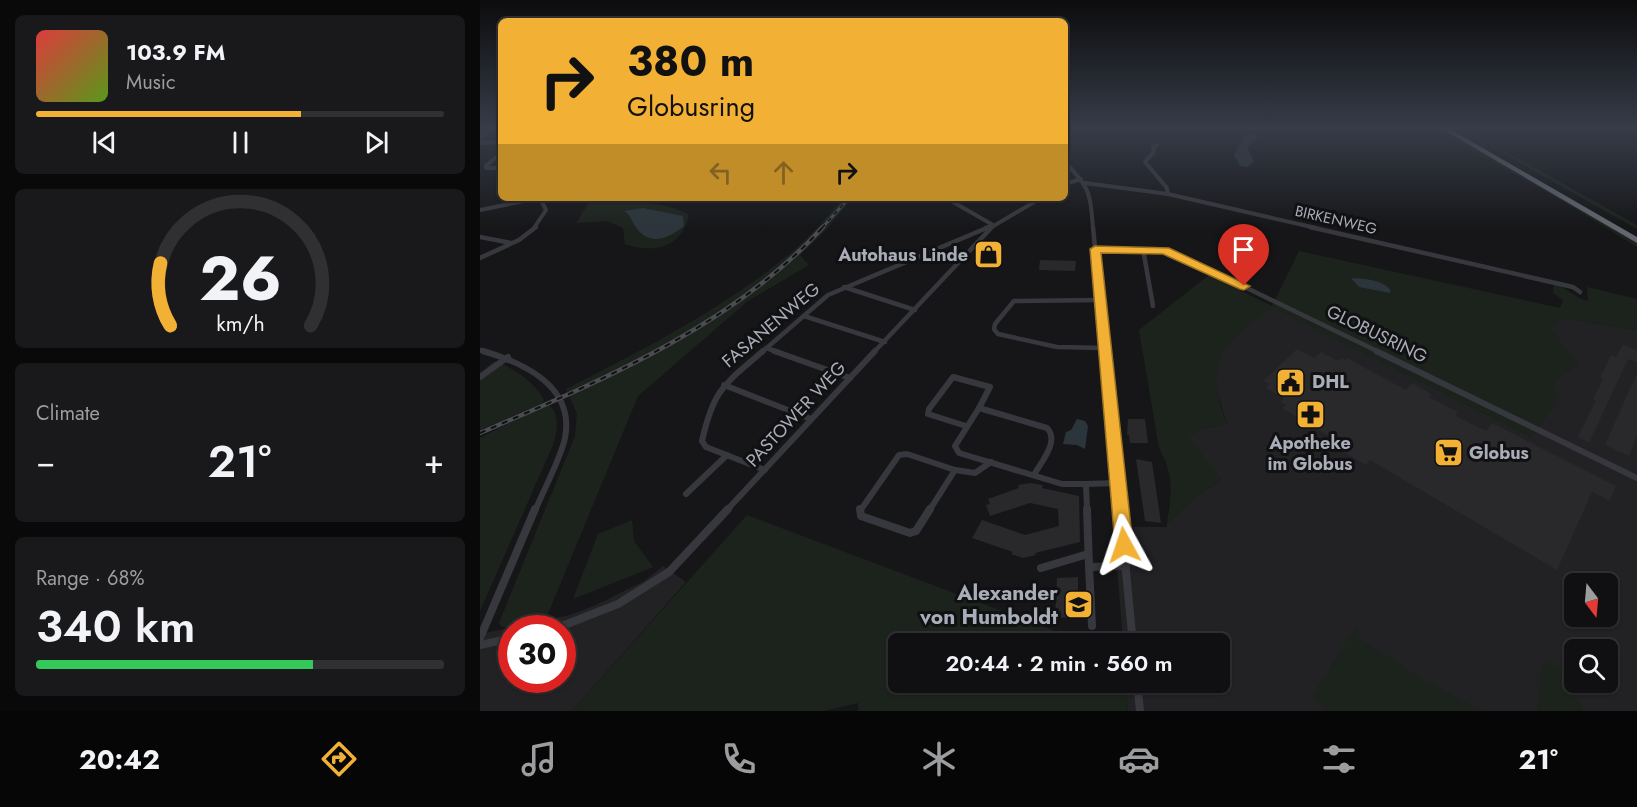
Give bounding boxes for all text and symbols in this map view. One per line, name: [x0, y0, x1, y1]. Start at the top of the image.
text: 380 m: [627, 31, 754, 92]
text: 103.9 FM: [126, 36, 225, 68]
icon: right: [528, 42, 606, 120]
text: Music: [126, 68, 176, 97]
text: Globusring: [627, 87, 755, 126]
icon: previous: [88, 126, 121, 159]
icon: pause: [224, 126, 257, 159]
icon: next: [360, 126, 393, 159]
icon: left: [704, 156, 737, 189]
icon: ahead: [767, 156, 800, 189]
icon: right: [830, 156, 863, 189]
street label: BIRKENWEG: [1293, 200, 1379, 240]
pin: [1218, 224, 1269, 286]
text: 26: [199, 233, 281, 323]
icon: arrive: [1227, 233, 1260, 266]
shop icon: Autohaus Linde: [973, 239, 1005, 271]
place label: Autohaus Linde: [837, 242, 968, 268]
street label: FASANENWEG: [716, 276, 826, 374]
street label: GLOBUSRING: [1322, 298, 1432, 370]
text: km/h: [216, 308, 264, 339]
street label: PASTOWER WEG: [740, 355, 852, 473]
public building icon: DHL: [1275, 366, 1307, 398]
place label: DHL: [1312, 369, 1349, 395]
pharmacy icon: Apotheke im Globus: [1294, 398, 1326, 430]
text: Climate: [36, 399, 100, 428]
text: 21°: [208, 429, 271, 494]
place label: Apotheke im Globus: [1268, 430, 1352, 477]
supermarket icon: Globus: [1432, 437, 1464, 469]
text: −: [36, 438, 55, 485]
text: +: [424, 438, 444, 485]
place label: Globus: [1469, 440, 1529, 466]
position arrow: [1092, 513, 1156, 577]
text: Range · 68%: [36, 564, 144, 593]
north arrow: [1564, 573, 1618, 627]
map controls: [1564, 573, 1618, 693]
place label: Alexander von Humboldt: [919, 578, 1058, 632]
school or university icon: Alexander von Humboldt: [1063, 589, 1095, 621]
text: 340 km: [36, 594, 195, 659]
speed limit sign: 30: [498, 615, 576, 693]
button: search: [1564, 639, 1618, 693]
text: 20:44 · 2 min · 560 m: [945, 647, 1173, 679]
icon: directions: [318, 738, 360, 780]
icon: music: [518, 738, 560, 780]
icon: phone: [718, 738, 760, 780]
icon: climate: [918, 738, 960, 780]
icon: car: [1118, 738, 1160, 780]
icon: filters: [1318, 738, 1360, 780]
text: 20:42: [79, 740, 160, 779]
text: 21°: [1518, 740, 1558, 779]

